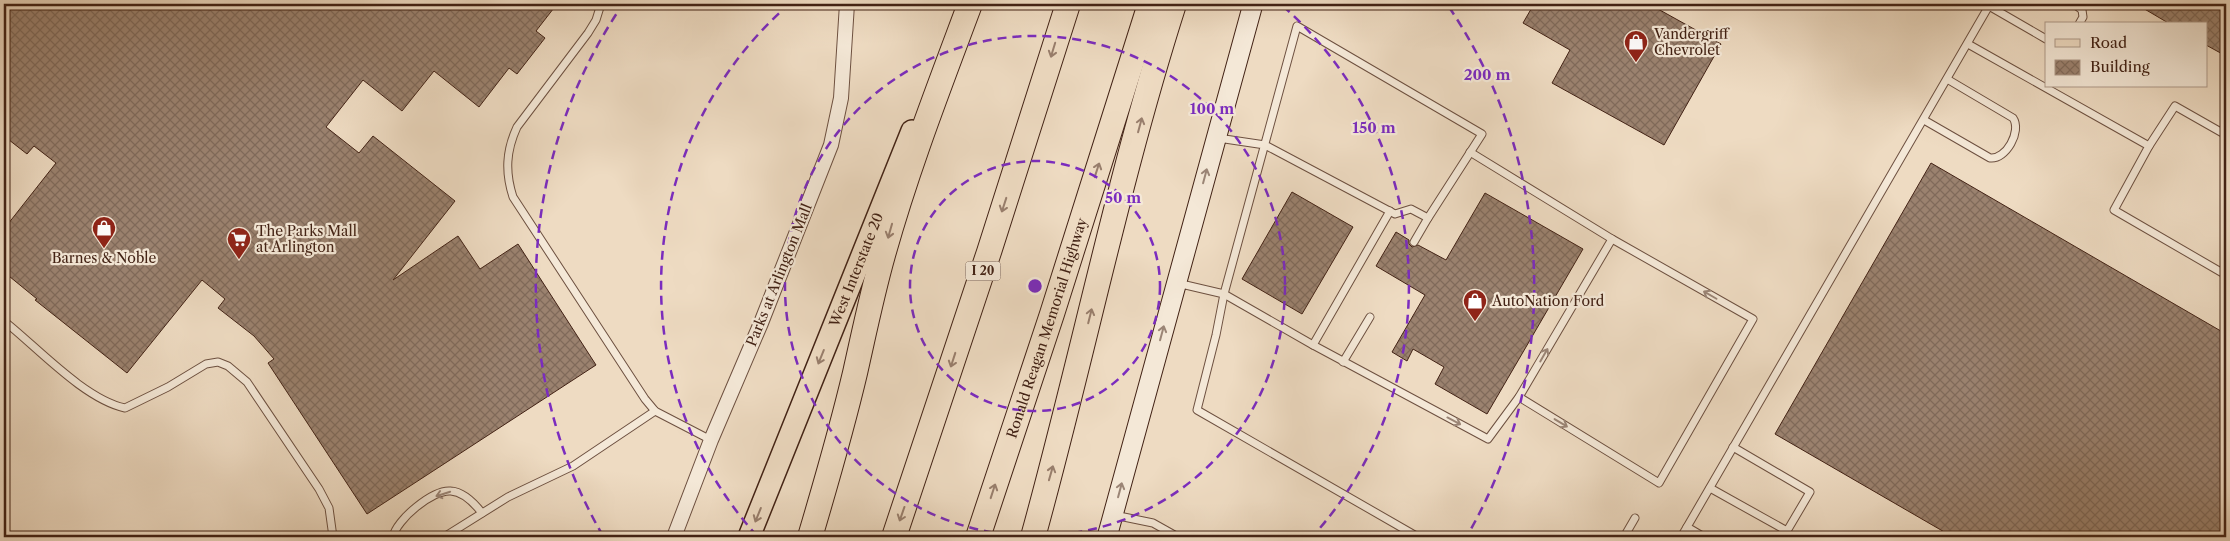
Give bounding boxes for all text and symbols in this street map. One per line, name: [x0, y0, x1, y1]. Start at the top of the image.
legend: [2045, 22, 2208, 88]
place label: Vandergriff Chevrolet: [1653, 25, 1731, 59]
shop icon: Vandergriff Chevrolet: [1623, 29, 1649, 63]
text: Road: [2090, 33, 2127, 52]
one-way arrow: [1048, 42, 1058, 58]
text: Building: [2090, 57, 2150, 76]
text: 200 m: [1464, 65, 1510, 84]
text: 100 m: [1190, 99, 1234, 118]
one-way arrow: [1136, 117, 1145, 133]
text: 150 m: [1352, 118, 1396, 137]
one-way arrow: [1093, 162, 1103, 178]
one-way arrow: [1200, 169, 1210, 185]
text: 50 m: [1105, 188, 1141, 207]
one-way arrow: [999, 197, 1008, 213]
street label: Parks at Arlington Mall: [742, 201, 816, 349]
street label: West Interstate 20: [825, 210, 887, 330]
shop icon: Barnes & Noble: [91, 215, 117, 249]
street label: Ronald Reagan Memorial Highway: [1002, 215, 1091, 441]
place label: The Parks Mall at Arlington: [256, 222, 357, 256]
one-way arrow: [884, 223, 894, 239]
supermarket icon: The Parks Mall at Arlington: [226, 226, 252, 260]
place label: Barnes & Noble: [52, 249, 157, 267]
road number: I 20: [966, 262, 1000, 280]
centre of rings: [1026, 277, 1044, 295]
shop icon: AutoNation Ford: [1462, 288, 1488, 322]
one-way arrow: [1703, 290, 1718, 300]
place label: AutoNation Ford: [1491, 292, 1605, 310]
one-way arrow: [1086, 308, 1095, 324]
one-way arrow: [1158, 326, 1168, 342]
one-way arrow: [816, 349, 825, 364]
one-way arrow: [1539, 349, 1549, 363]
one-way arrow: [948, 351, 958, 367]
one-way arrow: [1446, 417, 1461, 426]
one-way arrow: [1553, 418, 1567, 428]
one-way arrow: [1046, 466, 1056, 482]
one-way arrow: [1116, 483, 1125, 499]
one-way arrow: [989, 484, 998, 499]
one-way arrow: [435, 490, 451, 499]
one-way arrow: [897, 505, 906, 521]
one-way arrow: [752, 507, 762, 522]

